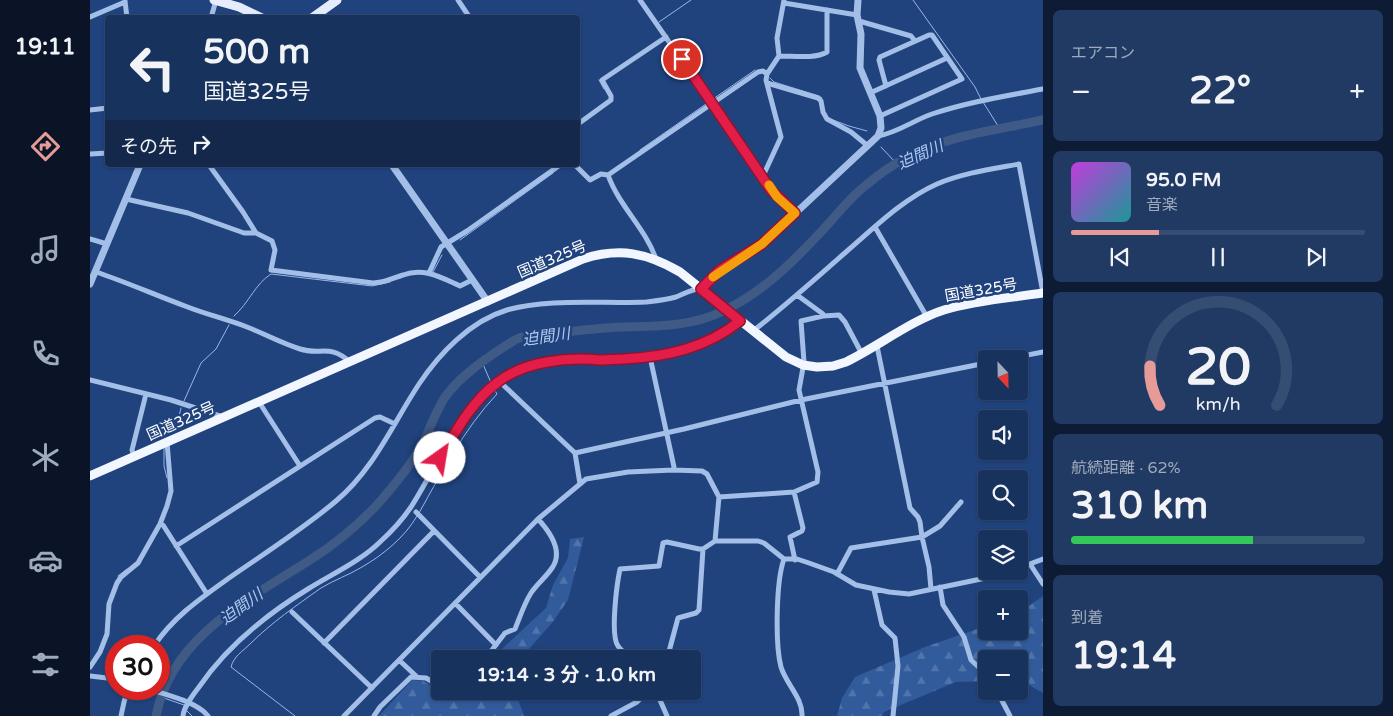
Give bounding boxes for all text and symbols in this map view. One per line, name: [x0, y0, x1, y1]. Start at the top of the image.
text: 500 m: [203, 31, 310, 73]
text: 19:11: [15, 34, 75, 60]
icon: left: [120, 35, 185, 100]
pin: [661, 38, 703, 80]
text: エアコン: [1071, 43, 1135, 63]
icon: arrive: [668, 45, 696, 73]
text: 22°: [1189, 68, 1251, 114]
text: −: [1071, 75, 1091, 109]
text: +: [1349, 75, 1365, 109]
text: 国道325号: [203, 79, 310, 105]
icon: directions: [28, 129, 63, 164]
icon: right: [187, 130, 215, 158]
water label: 迫間川: [894, 135, 948, 174]
text: その先: [120, 136, 177, 158]
text: 95.0 FM: [1146, 169, 1221, 191]
text: 音楽: [1146, 195, 1178, 215]
icon: music: [28, 232, 63, 267]
street label: 国道325号: [515, 236, 589, 282]
icon: previous: [1106, 243, 1134, 271]
icon: pause: [1204, 243, 1232, 271]
icon: next: [1302, 243, 1330, 271]
street label: 国道325号: [943, 275, 1019, 305]
water label: 迫間川: [521, 323, 573, 350]
icon: phone: [28, 336, 63, 371]
text: 20: [1185, 336, 1251, 399]
north arrow: [978, 350, 1028, 400]
map controls: [978, 350, 1028, 700]
text: km/h: [1196, 394, 1240, 415]
street label: 国道325号: [144, 398, 218, 444]
button: sound: [978, 410, 1028, 460]
position arrow: [413, 431, 465, 483]
icon: climate: [28, 440, 63, 475]
text: 航続距離 · 62%: [1071, 458, 1181, 478]
button: search: [978, 470, 1028, 520]
text: 310 km: [1071, 483, 1208, 529]
button: layers: [978, 530, 1028, 580]
icon: car: [28, 543, 63, 578]
water label: 迫間川: [216, 583, 268, 629]
button: +: [978, 590, 1028, 640]
text: 到着: [1071, 608, 1103, 628]
text: 19:14: [1071, 633, 1176, 679]
speed limit sign: 30: [105, 635, 170, 700]
icon: filters: [28, 647, 63, 682]
button: −: [978, 650, 1028, 700]
text: 19:14 · 3 分 · 1.0 km: [476, 664, 656, 686]

